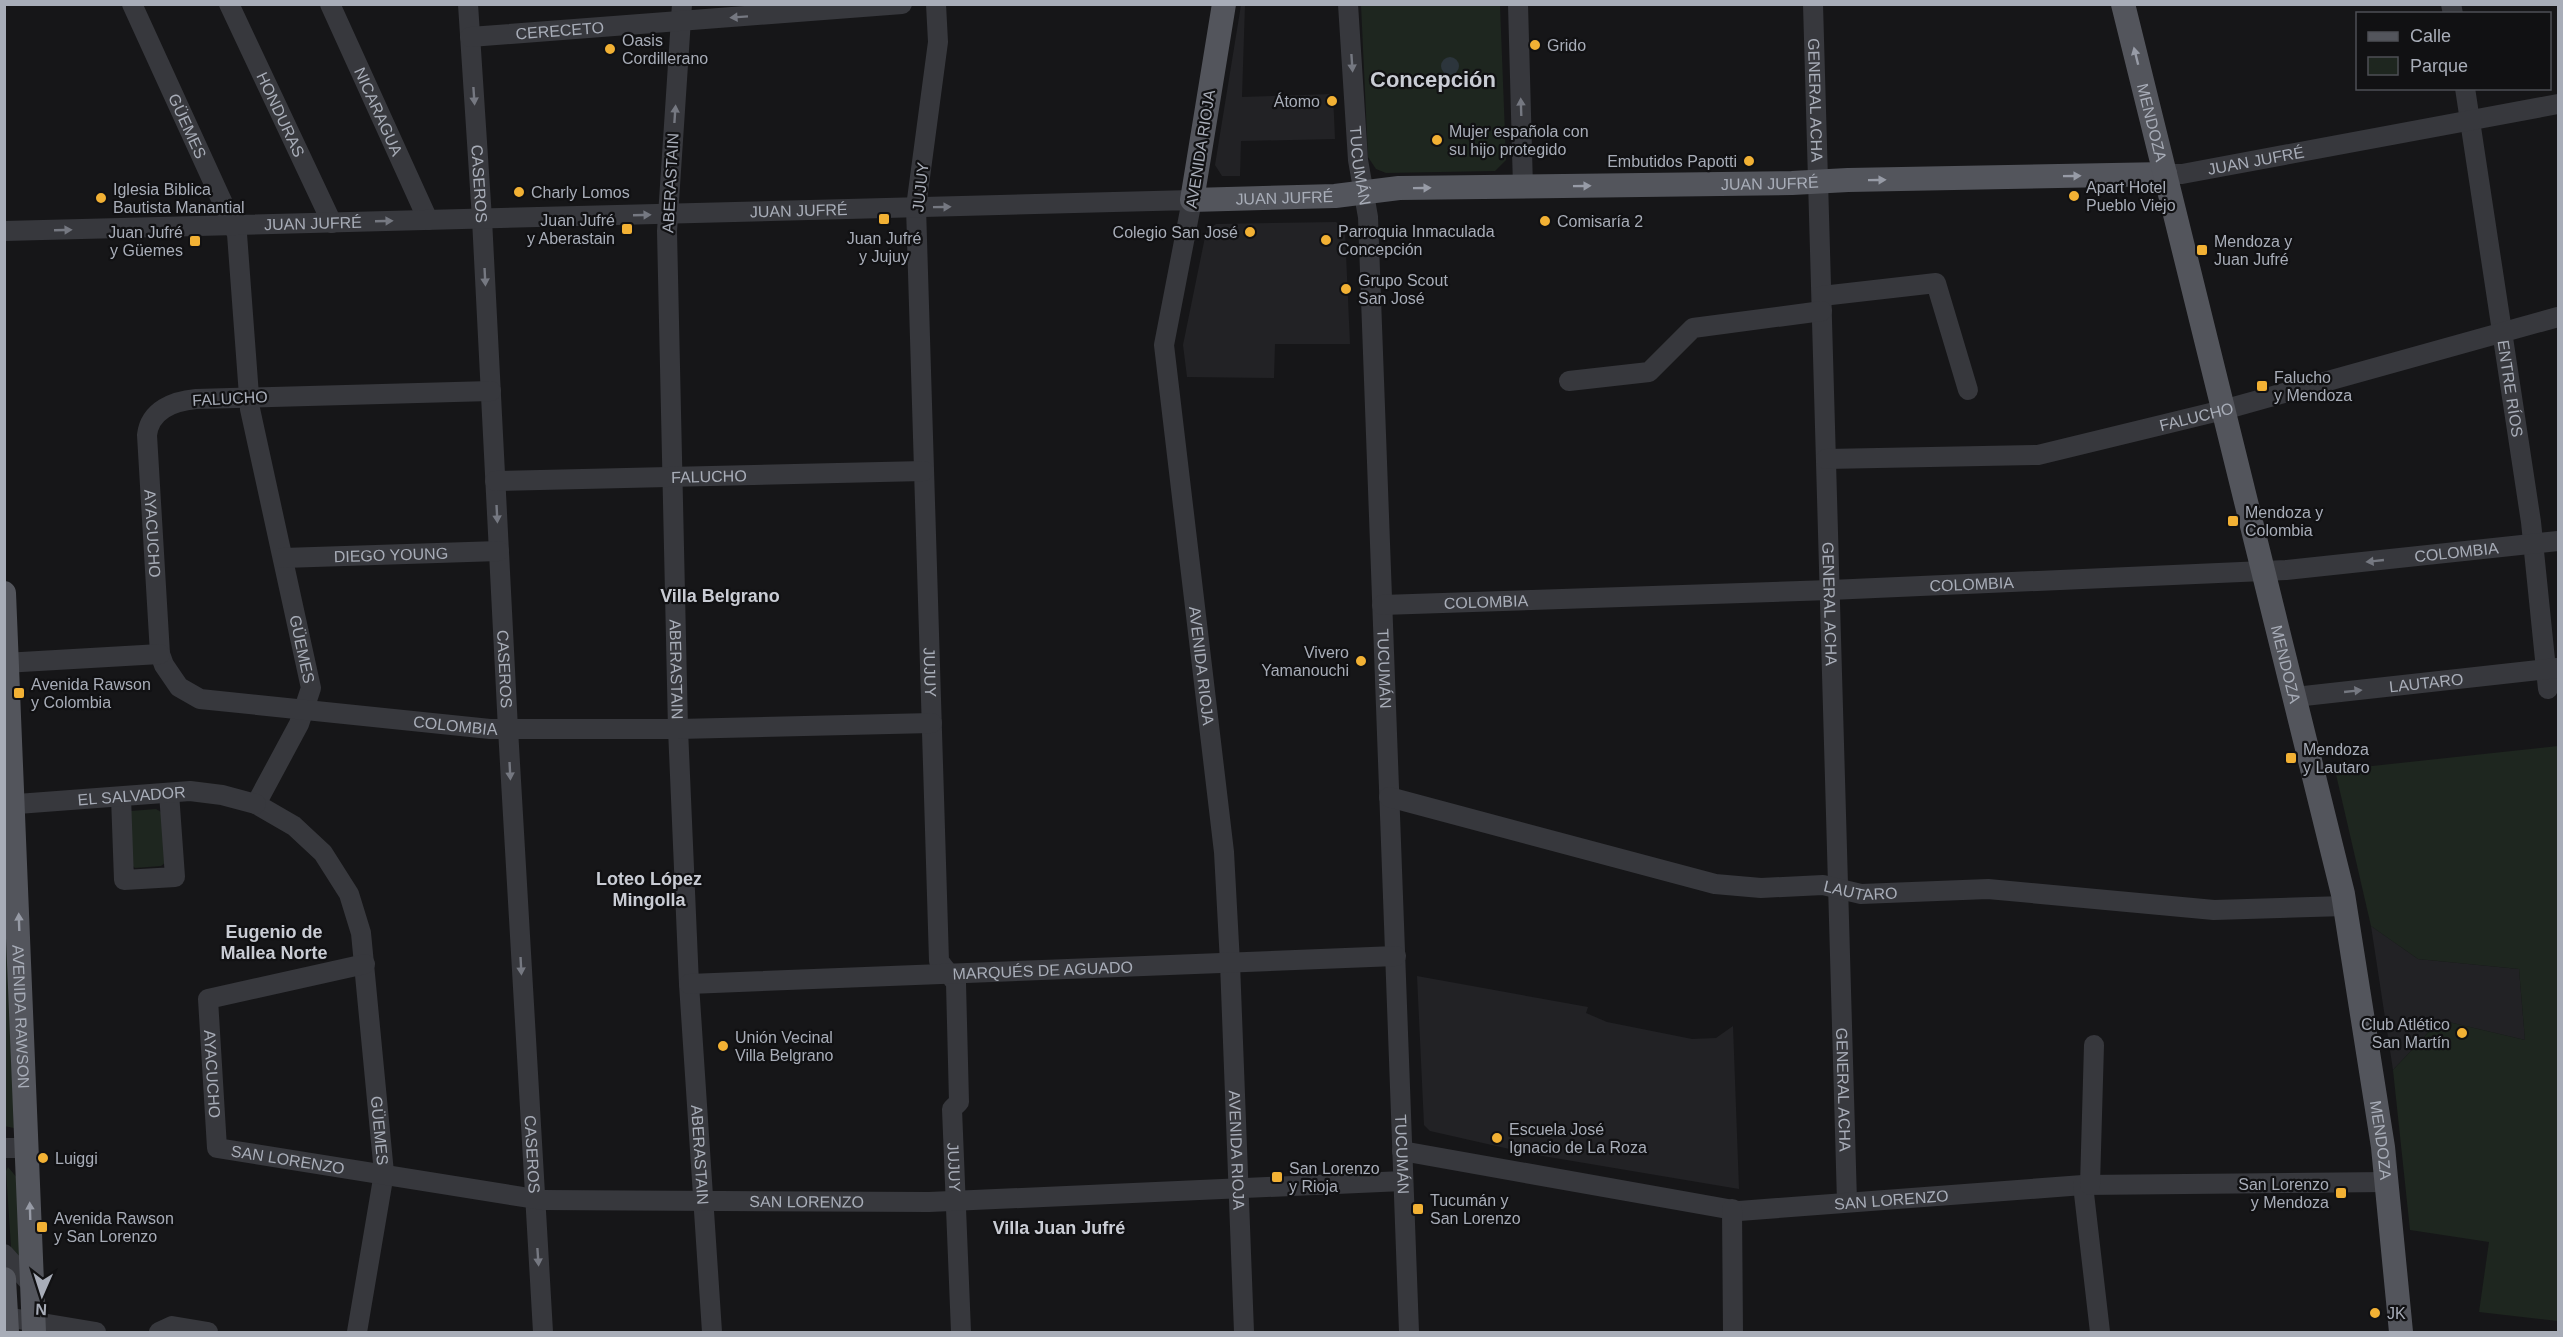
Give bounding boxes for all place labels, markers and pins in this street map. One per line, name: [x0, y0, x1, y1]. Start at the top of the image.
place label: Oasis Cordillerano: [622, 32, 708, 67]
place label: Grido: [1547, 37, 1586, 54]
marker: Grido: [1528, 38, 1542, 52]
marker: Oasis Cordillerano: [603, 42, 617, 56]
place label: Átomo: [1274, 92, 1320, 110]
marker: Átomo: [1325, 94, 1339, 108]
place label: Mujer española con su hijo protegido: [1449, 123, 1589, 158]
marker: Mujer española con su hijo protegido: [1430, 133, 1444, 147]
place label: Embutidos Papotti: [1607, 153, 1737, 170]
marker: Embutidos Papotti: [1742, 154, 1756, 168]
place label: Apart Hotel Pueblo Viejo: [2086, 179, 2176, 214]
place label: Iglesia Biblica Bautista Manantial: [113, 181, 245, 216]
place label: Charly Lomos: [531, 184, 630, 201]
marker: Charly Lomos: [512, 185, 526, 199]
marker: Apart Hotel Pueblo Viejo: [2067, 189, 2081, 203]
marker: Iglesia Biblica Bautista Manantial: [94, 191, 108, 205]
place label: Juan Jufré y Aberastain: [527, 212, 615, 247]
marker: Juan Jufré y Jujuy: [877, 212, 891, 226]
place label: Comisaría 2: [1557, 213, 1643, 230]
marker: Comisaría 2: [1538, 214, 1552, 228]
marker: Juan Jufré y Aberastain: [620, 222, 634, 236]
place label: Parroquia Inmaculada Concepción: [1338, 223, 1495, 258]
place label: Juan Jufré y Güemes: [108, 224, 183, 259]
place label: Colegio San José: [1113, 224, 1238, 241]
marker: Colegio San José: [1243, 225, 1257, 239]
place label: Juan Jufré y Jujuy: [847, 230, 921, 265]
marker: Parroquia Inmaculada Concepción: [1319, 233, 1333, 247]
place label: Mendoza y Juan Jufré: [2214, 233, 2292, 268]
marker: Juan Jufré y Güemes: [188, 234, 202, 248]
marker: Mendoza y Juan Jufré: [2195, 243, 2209, 257]
place label: Grupo Scout San José: [1358, 272, 1448, 307]
marker: Grupo Scout San José: [1339, 282, 1353, 296]
place label: Falucho y Mendoza: [2274, 369, 2352, 404]
marker: Falucho y Mendoza: [2255, 379, 2269, 393]
place label: Mendoza y Colombia: [2245, 504, 2323, 539]
marker: Mendoza y Colombia: [2226, 514, 2240, 528]
place label: Vivero Yamanouchi: [1261, 644, 1349, 679]
marker: Vivero Yamanouchi: [1354, 654, 1368, 668]
place label: Avenida Rawson y Colombia: [31, 676, 151, 711]
marker: Avenida Rawson y Colombia: [12, 686, 26, 700]
place label: Mendoza y Lautaro: [2303, 741, 2370, 776]
marker: Mendoza y Lautaro: [2284, 751, 2298, 765]
place label: Club Atlético San Martín: [2361, 1016, 2450, 1051]
marker: Club Atlético San Martín: [2455, 1026, 2469, 1040]
place label: Unión Vecinal Villa Belgrano: [735, 1029, 834, 1064]
marker: Unión Vecinal Villa Belgrano: [716, 1039, 730, 1053]
place label: Escuela José Ignacio de La Roza: [1509, 1121, 1647, 1156]
marker: Escuela José Ignacio de La Roza: [1490, 1131, 1504, 1145]
place label: Luiggi: [55, 1150, 98, 1167]
marker: Luiggi: [36, 1151, 50, 1165]
place label: San Lorenzo y Rioja: [1289, 1160, 1380, 1195]
marker: San Lorenzo y Rioja: [1270, 1170, 1284, 1184]
place label: San Lorenzo y Mendoza: [2238, 1176, 2329, 1211]
marker: San Lorenzo y Mendoza: [2334, 1186, 2348, 1200]
place label: Tucumán y San Lorenzo: [1430, 1192, 1521, 1227]
marker: Tucumán y San Lorenzo: [1411, 1202, 1425, 1216]
place label: Avenida Rawson y San Lorenzo: [54, 1210, 174, 1245]
marker: Avenida Rawson y San Lorenzo: [35, 1220, 49, 1234]
place label: JK: [2387, 1305, 2406, 1322]
marker: JK: [2368, 1306, 2382, 1320]

